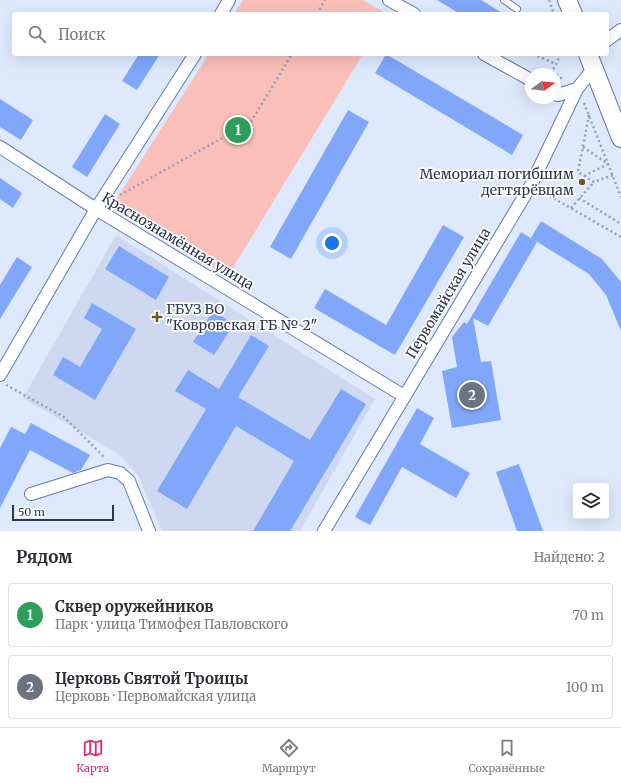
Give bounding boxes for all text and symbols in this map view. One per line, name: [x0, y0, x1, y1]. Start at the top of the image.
search box: [12, 12, 609, 56]
icon: search: [26, 23, 48, 45]
text: Поиск: [58, 25, 105, 44]
north arrow: [525, 68, 561, 104]
pin: 1: [225, 115, 251, 145]
place label: Мемориал погибшим дегтярёвцам: [420, 165, 575, 199]
marker: Мемориал погибшим дегтярёвцам: [577, 177, 587, 187]
street label: Краснознамённая улица: [99, 188, 258, 294]
street label: Первомайская улица: [402, 224, 494, 362]
your location: [322, 233, 342, 253]
place label: ГБУЗ ВО "Ковровская ГБ № 2": [166, 300, 318, 334]
marker: ГБУЗ ВО "Ковровская ГБ № 2": [151, 311, 163, 323]
pin: 2: [459, 380, 485, 410]
map controls: [573, 483, 609, 519]
button: layers: [573, 483, 609, 519]
scale bar: [12, 503, 114, 522]
text: 50 m: [18, 505, 45, 519]
text: Рядом: [16, 546, 72, 568]
text: Найдено: 2: [534, 549, 605, 566]
text: Сквер оружейников: [55, 597, 214, 616]
text: 1: [27, 607, 33, 624]
text: 70 m: [573, 607, 604, 624]
text: Парк · улица Тимофея Павловского: [55, 616, 288, 633]
text: Церковь Святой Троицы: [55, 669, 249, 688]
text: 2: [26, 679, 34, 696]
text: 100 m: [566, 679, 604, 696]
text: Церковь · Первомайская улица: [55, 688, 256, 705]
tab: Карта: [76, 737, 109, 775]
tab: Маршрут: [262, 737, 316, 775]
tab: Сохранённые: [468, 737, 545, 775]

